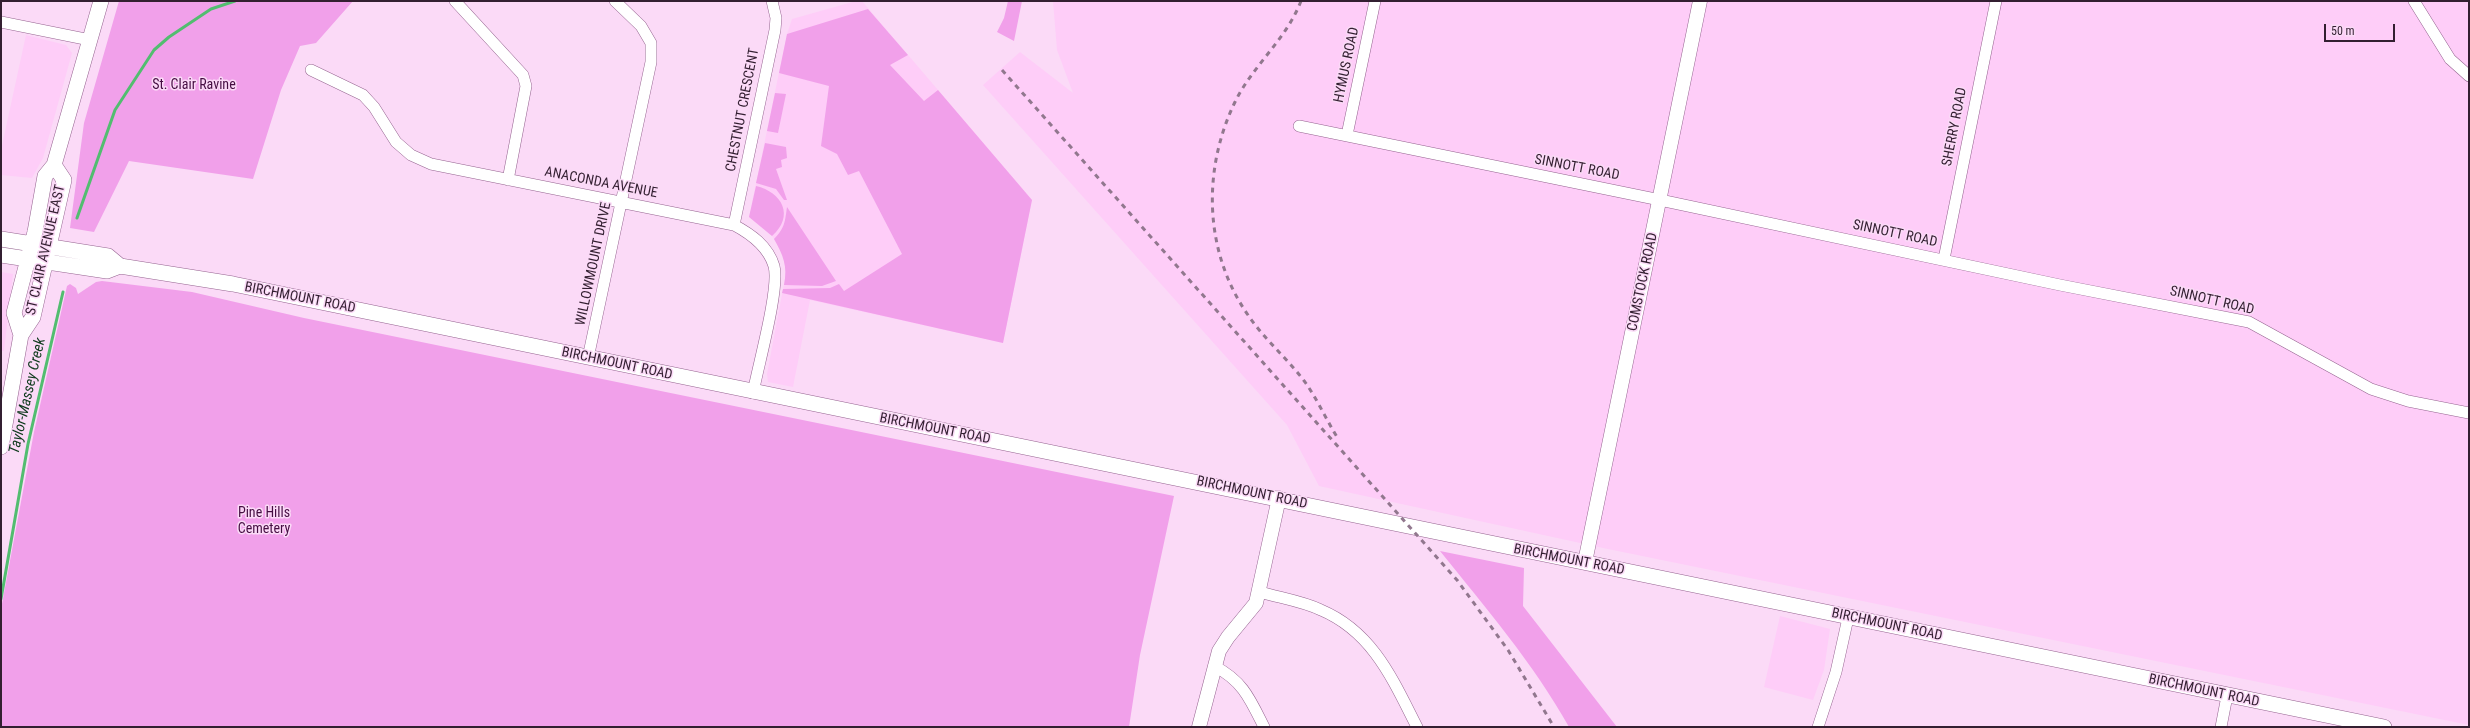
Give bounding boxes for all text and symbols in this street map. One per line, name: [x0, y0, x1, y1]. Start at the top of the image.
scale bar: [2326, 16, 2397, 42]
text: 50 m: [2331, 24, 2355, 38]
street label: HYMUS ROAD: [1331, 26, 1363, 104]
street label: CHESTNUT CRESCENT: [723, 47, 763, 173]
park label: St. Clair Ravine: [152, 77, 236, 93]
street label: SHERRY ROAD: [1939, 86, 1971, 168]
street label: SINNOTT ROAD: [1533, 152, 1621, 184]
street label: ANACONDA AVENUE: [543, 164, 659, 202]
street label: ST CLAIR AVENUE EAST: [23, 183, 69, 317]
street label: WILLOWMOUNT DRIVE: [573, 201, 615, 327]
street label: SINNOTT ROAD: [1851, 217, 1939, 251]
street label: COMSTOCK ROAD: [1624, 231, 1662, 333]
street label: BIRCHMOUNT ROAD: [243, 279, 357, 317]
street label: SINNOTT ROAD: [2168, 283, 2256, 319]
water label: Taylor-Massey Creek: [6, 336, 50, 456]
street label: BIRCHMOUNT ROAD: [560, 344, 674, 384]
street label: BIRCHMOUNT ROAD: [878, 410, 992, 448]
street label: BIRCHMOUNT ROAD: [1195, 473, 1309, 513]
park label: Pine Hills Cemetery: [238, 505, 290, 538]
street label: BIRCHMOUNT ROAD: [1512, 541, 1626, 579]
street label: BIRCHMOUNT ROAD: [1830, 605, 1944, 645]
street label: BIRCHMOUNT ROAD: [2147, 671, 2261, 711]

